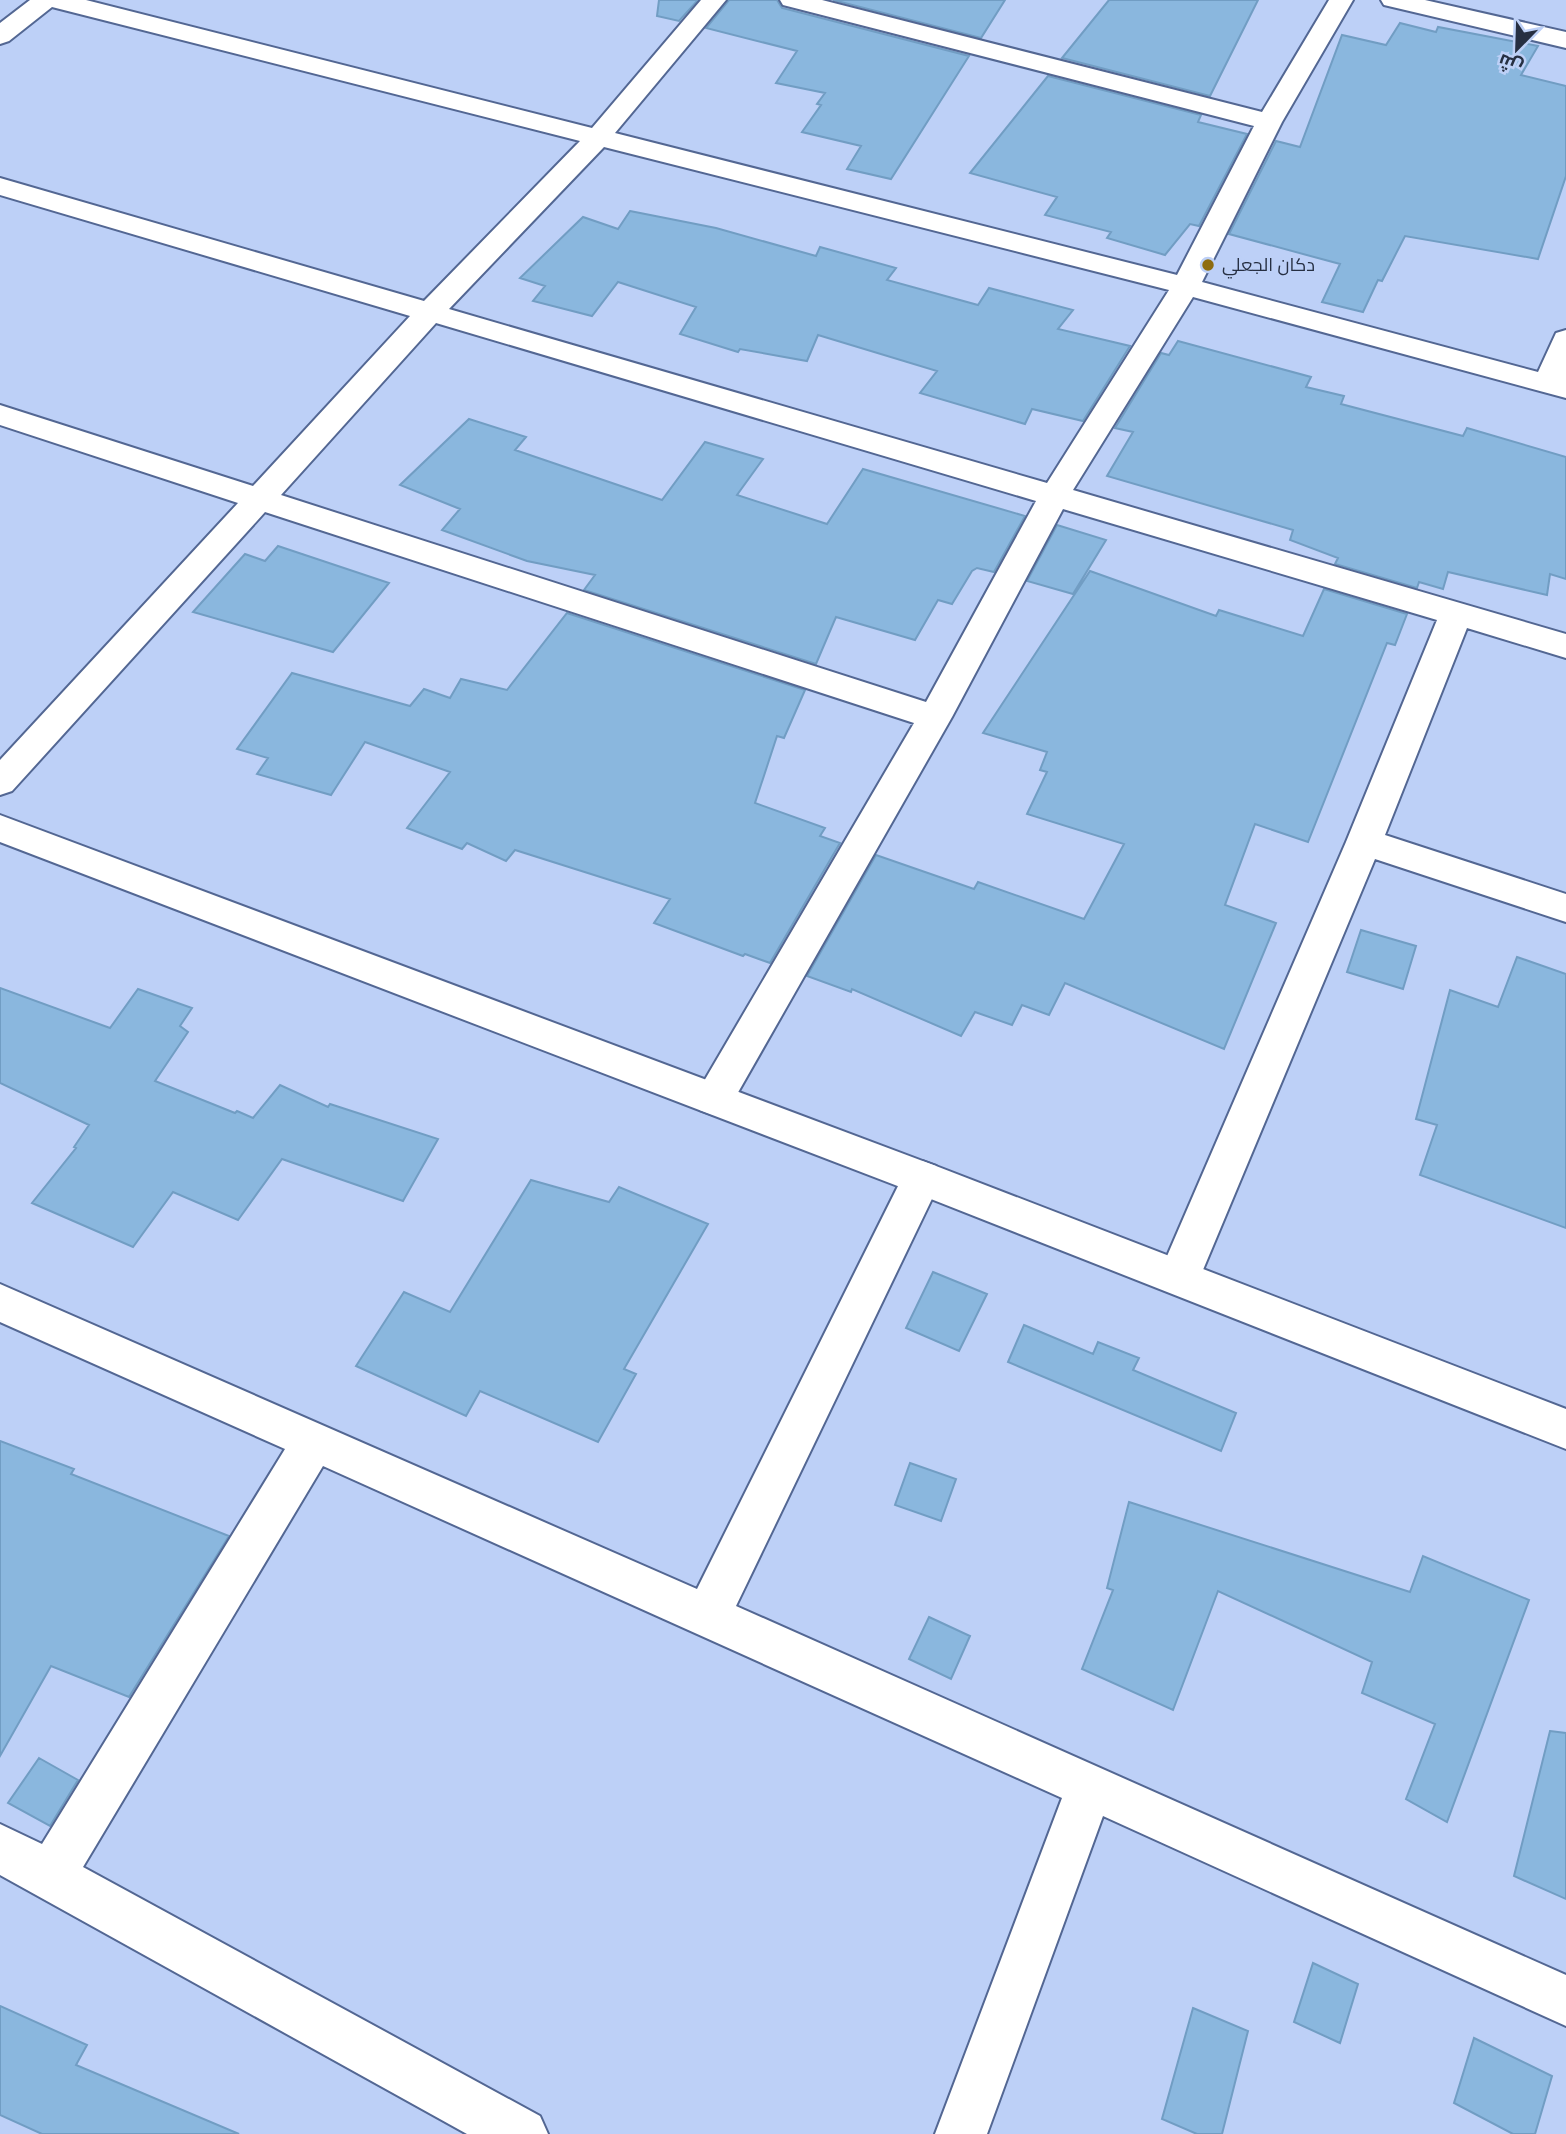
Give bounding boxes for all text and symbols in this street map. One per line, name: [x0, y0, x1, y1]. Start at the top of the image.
north arrow: [1482, 14, 1552, 84]
text: ش: [1495, 49, 1526, 80]
place label: دكان الجعلي: [1222, 254, 1315, 279]
marker: دكان الجعلي: [1200, 257, 1216, 273]

